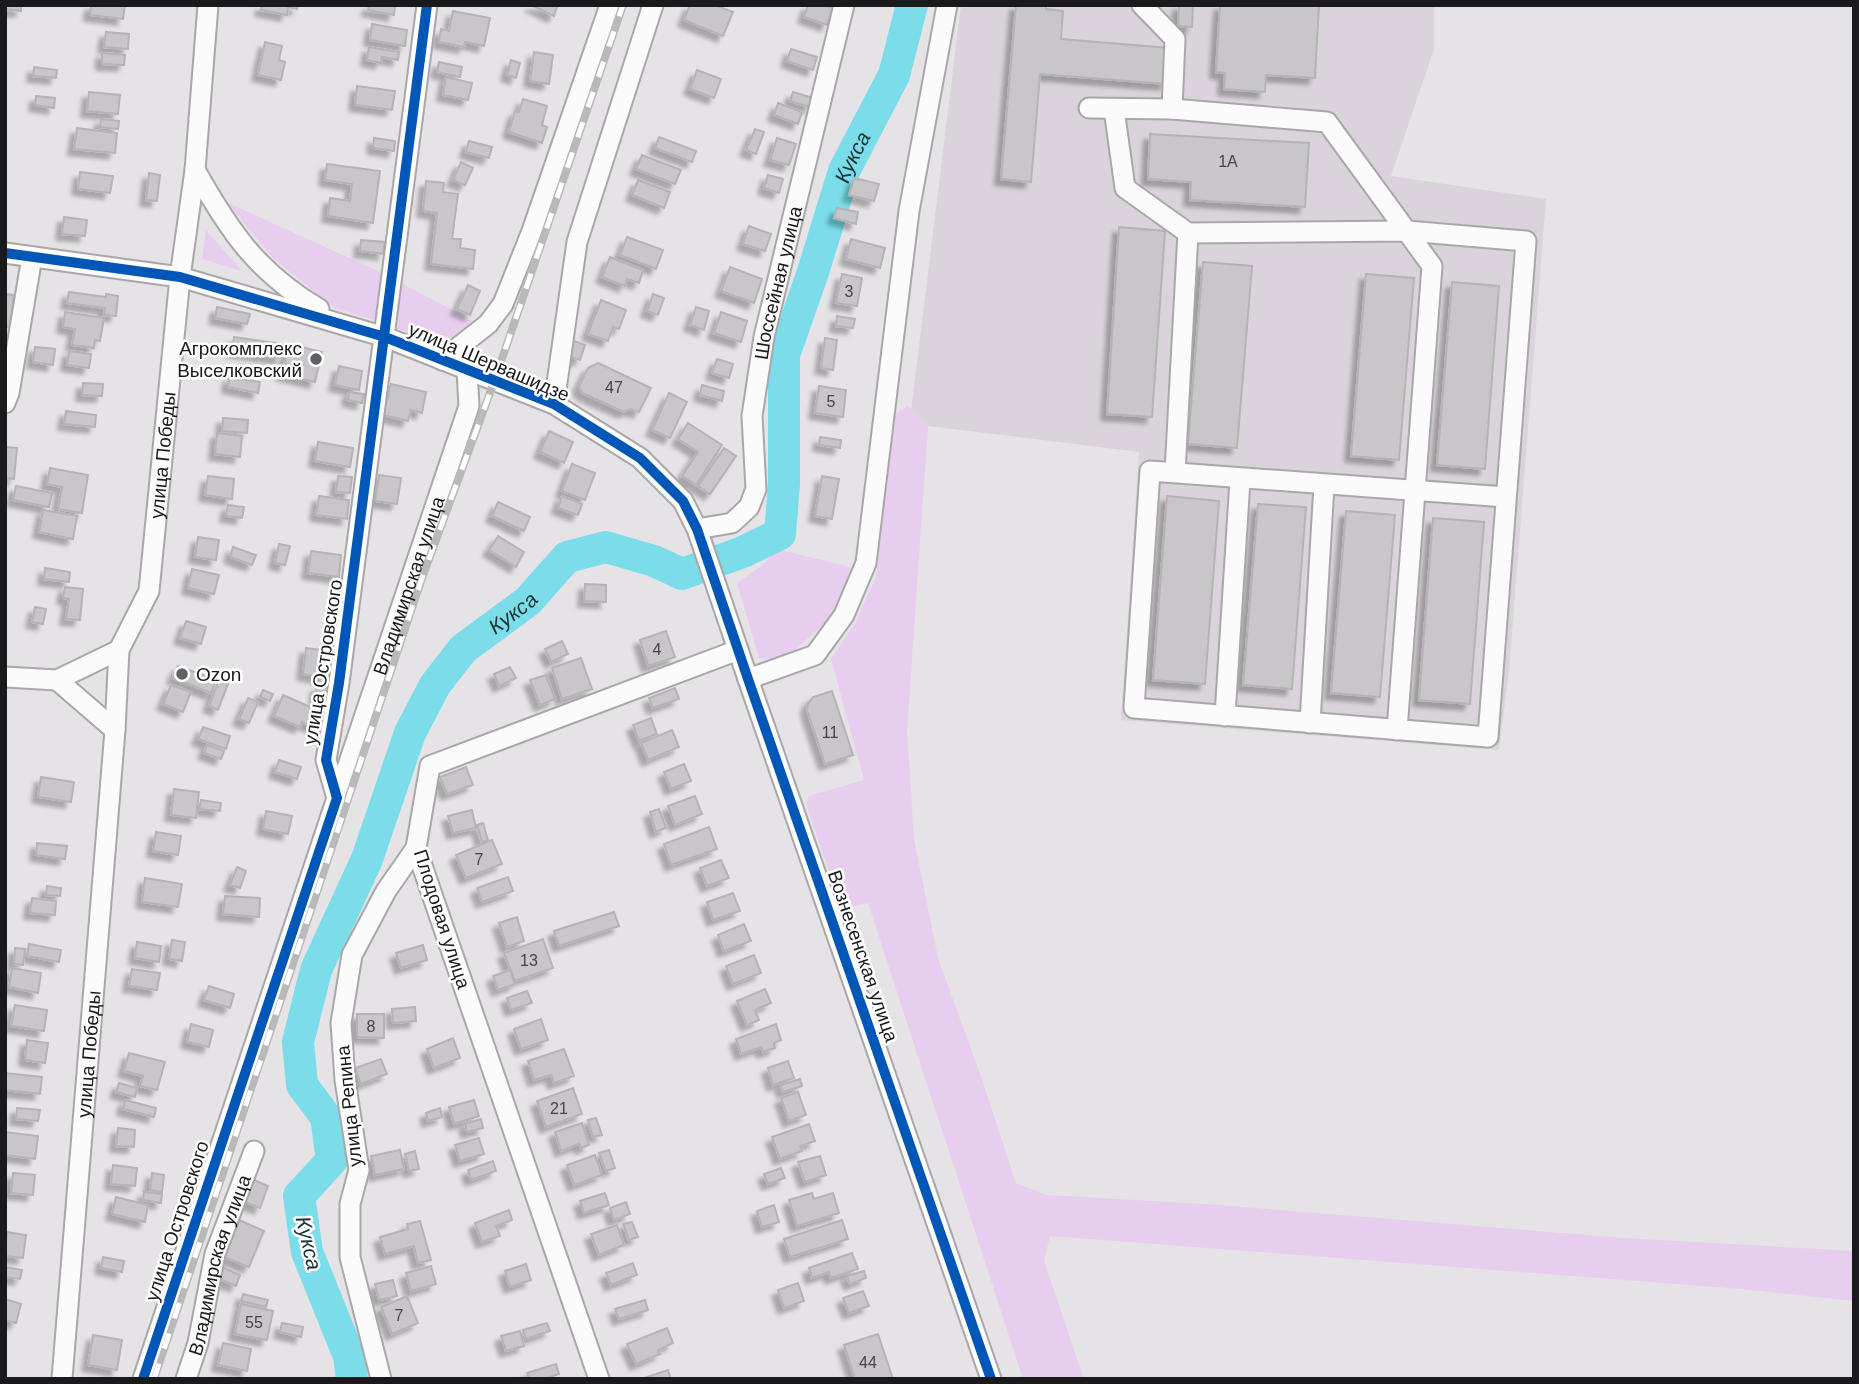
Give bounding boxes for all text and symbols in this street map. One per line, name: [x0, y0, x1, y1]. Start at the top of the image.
water label: Кукса: [830, 127, 874, 185]
house number: 1А: [1218, 153, 1238, 170]
street label: Шоссейная улица: [750, 203, 806, 361]
house number: 3: [845, 283, 854, 300]
street label: улица Шервашидзе: [405, 319, 573, 405]
place label: Агрокомплекс Выселковский: [177, 338, 302, 381]
marker: Агрокомплекс Выселковский: [308, 351, 324, 367]
house number: 47: [605, 379, 623, 396]
street label: улица Победы: [146, 391, 179, 520]
house number: 5: [827, 393, 836, 410]
street label: Владимирская улица: [369, 493, 448, 678]
street label: улица Островского: [300, 578, 346, 746]
water label: Кукса: [484, 587, 542, 638]
house number: 4: [653, 641, 662, 658]
place label: Ozon: [196, 664, 241, 685]
marker: Ozon: [174, 666, 190, 682]
house number: 11: [822, 724, 838, 741]
street label: Плодовая улица: [410, 847, 475, 992]
house number: 7: [475, 851, 484, 868]
street label: Вознесенская улица: [824, 868, 902, 1045]
house number: 13: [520, 952, 538, 969]
street label: улица Победы: [73, 990, 104, 1118]
house number: 8: [367, 1018, 376, 1035]
street label: улица Репина: [332, 1044, 366, 1168]
house number: 21: [550, 1100, 568, 1117]
street label: улица Островского: [141, 1138, 213, 1304]
street label: Владимирская улица: [184, 1171, 255, 1358]
water label: Кукса: [292, 1214, 326, 1272]
house number: 7: [395, 1307, 404, 1324]
house number: 55: [245, 1314, 263, 1331]
house number: 44: [859, 1354, 877, 1371]

